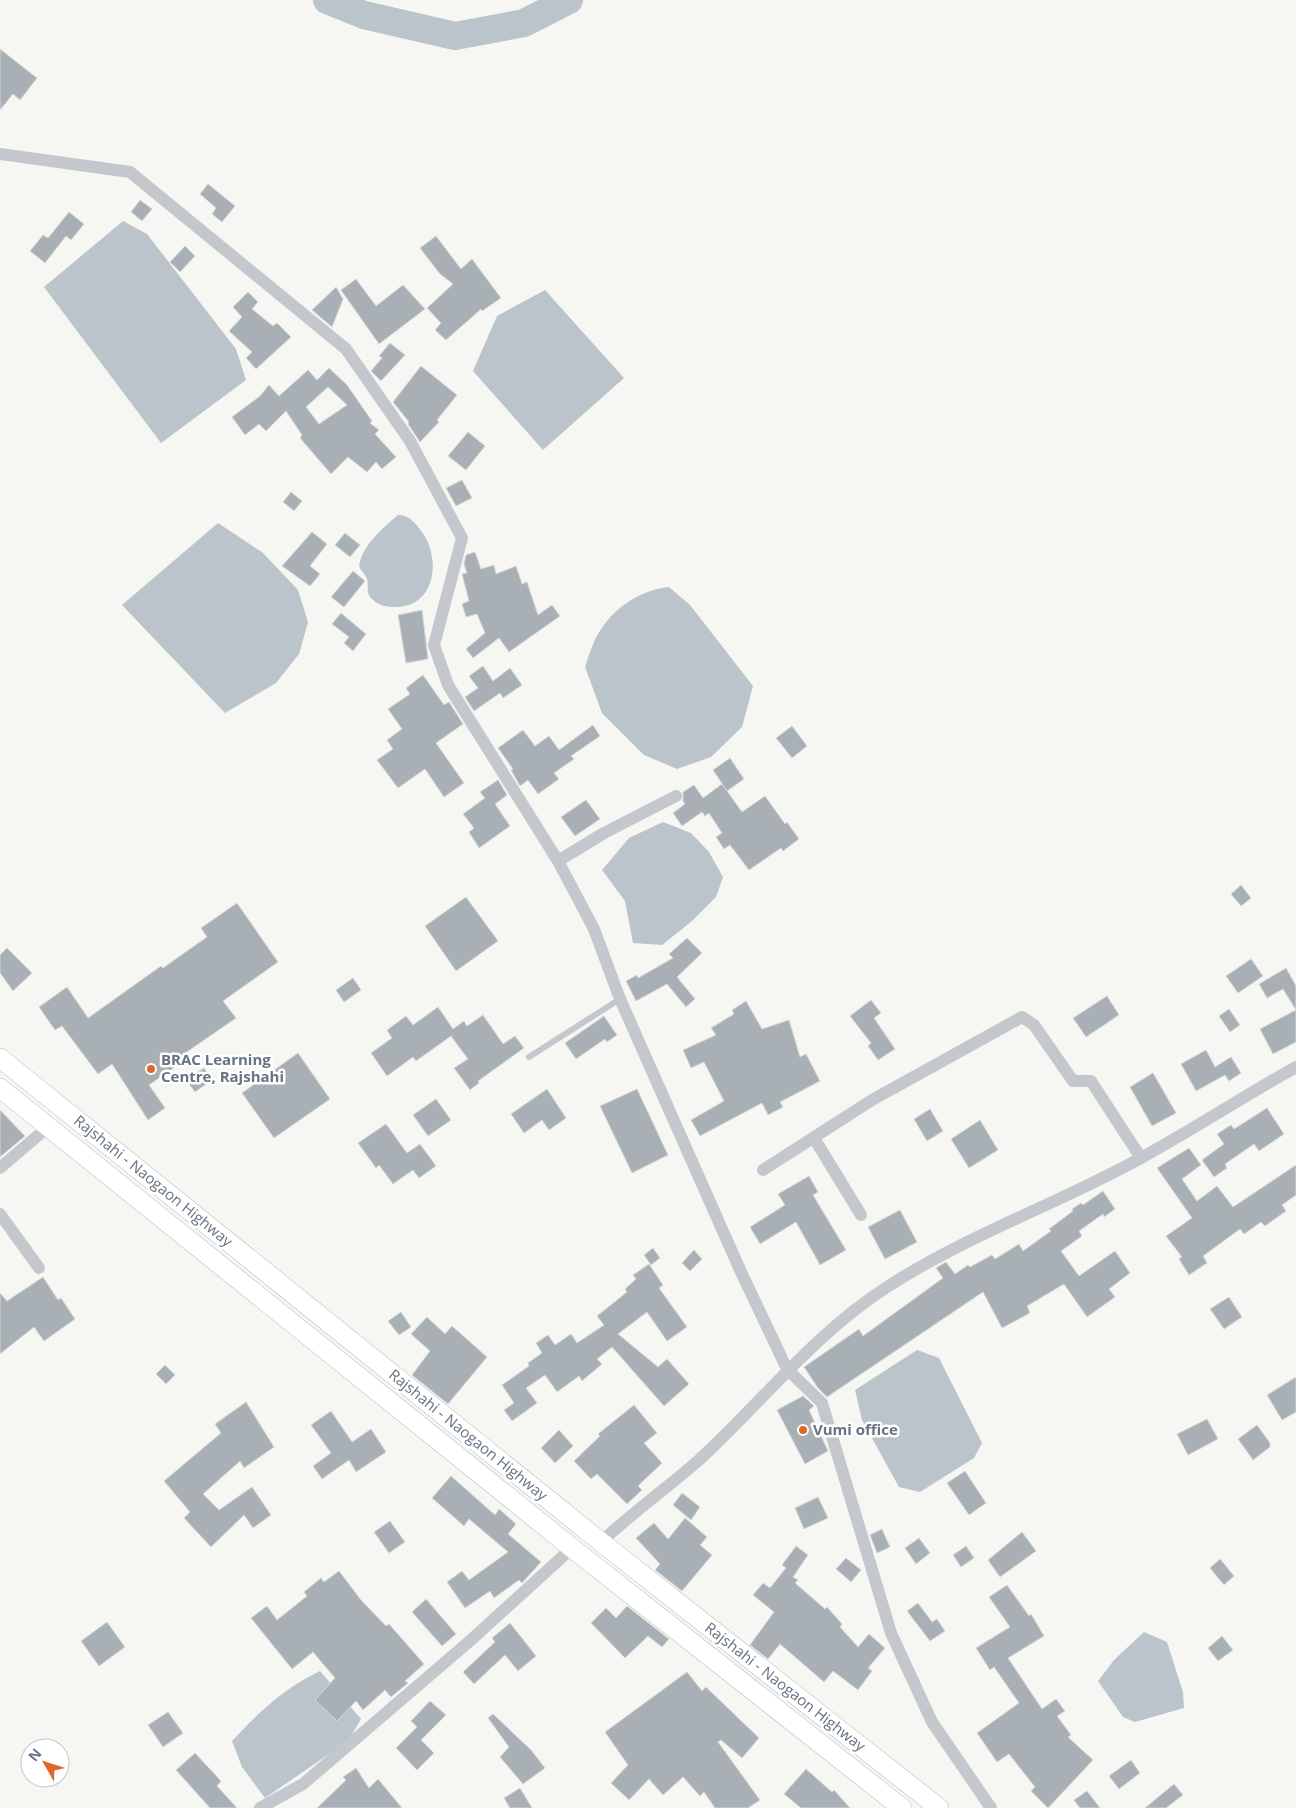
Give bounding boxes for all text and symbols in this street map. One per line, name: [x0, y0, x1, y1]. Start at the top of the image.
place label: BRAC Learning Centre, Rajshahi: [161, 1049, 284, 1086]
marker: BRAC Learning Centre, Rajshahi: [145, 1063, 157, 1075]
street label: Rajshahi - Naogaon Highway: [70, 1110, 237, 1251]
street label: Rajshahi - Naogaon Highway: [385, 1364, 552, 1505]
place label: Vumi office: [813, 1419, 898, 1439]
marker: Vumi office: [797, 1424, 809, 1436]
street label: Rajshahi - Naogaon Highway: [701, 1617, 870, 1756]
north arrow: [20, 1738, 70, 1788]
text: N: [24, 1744, 45, 1765]

